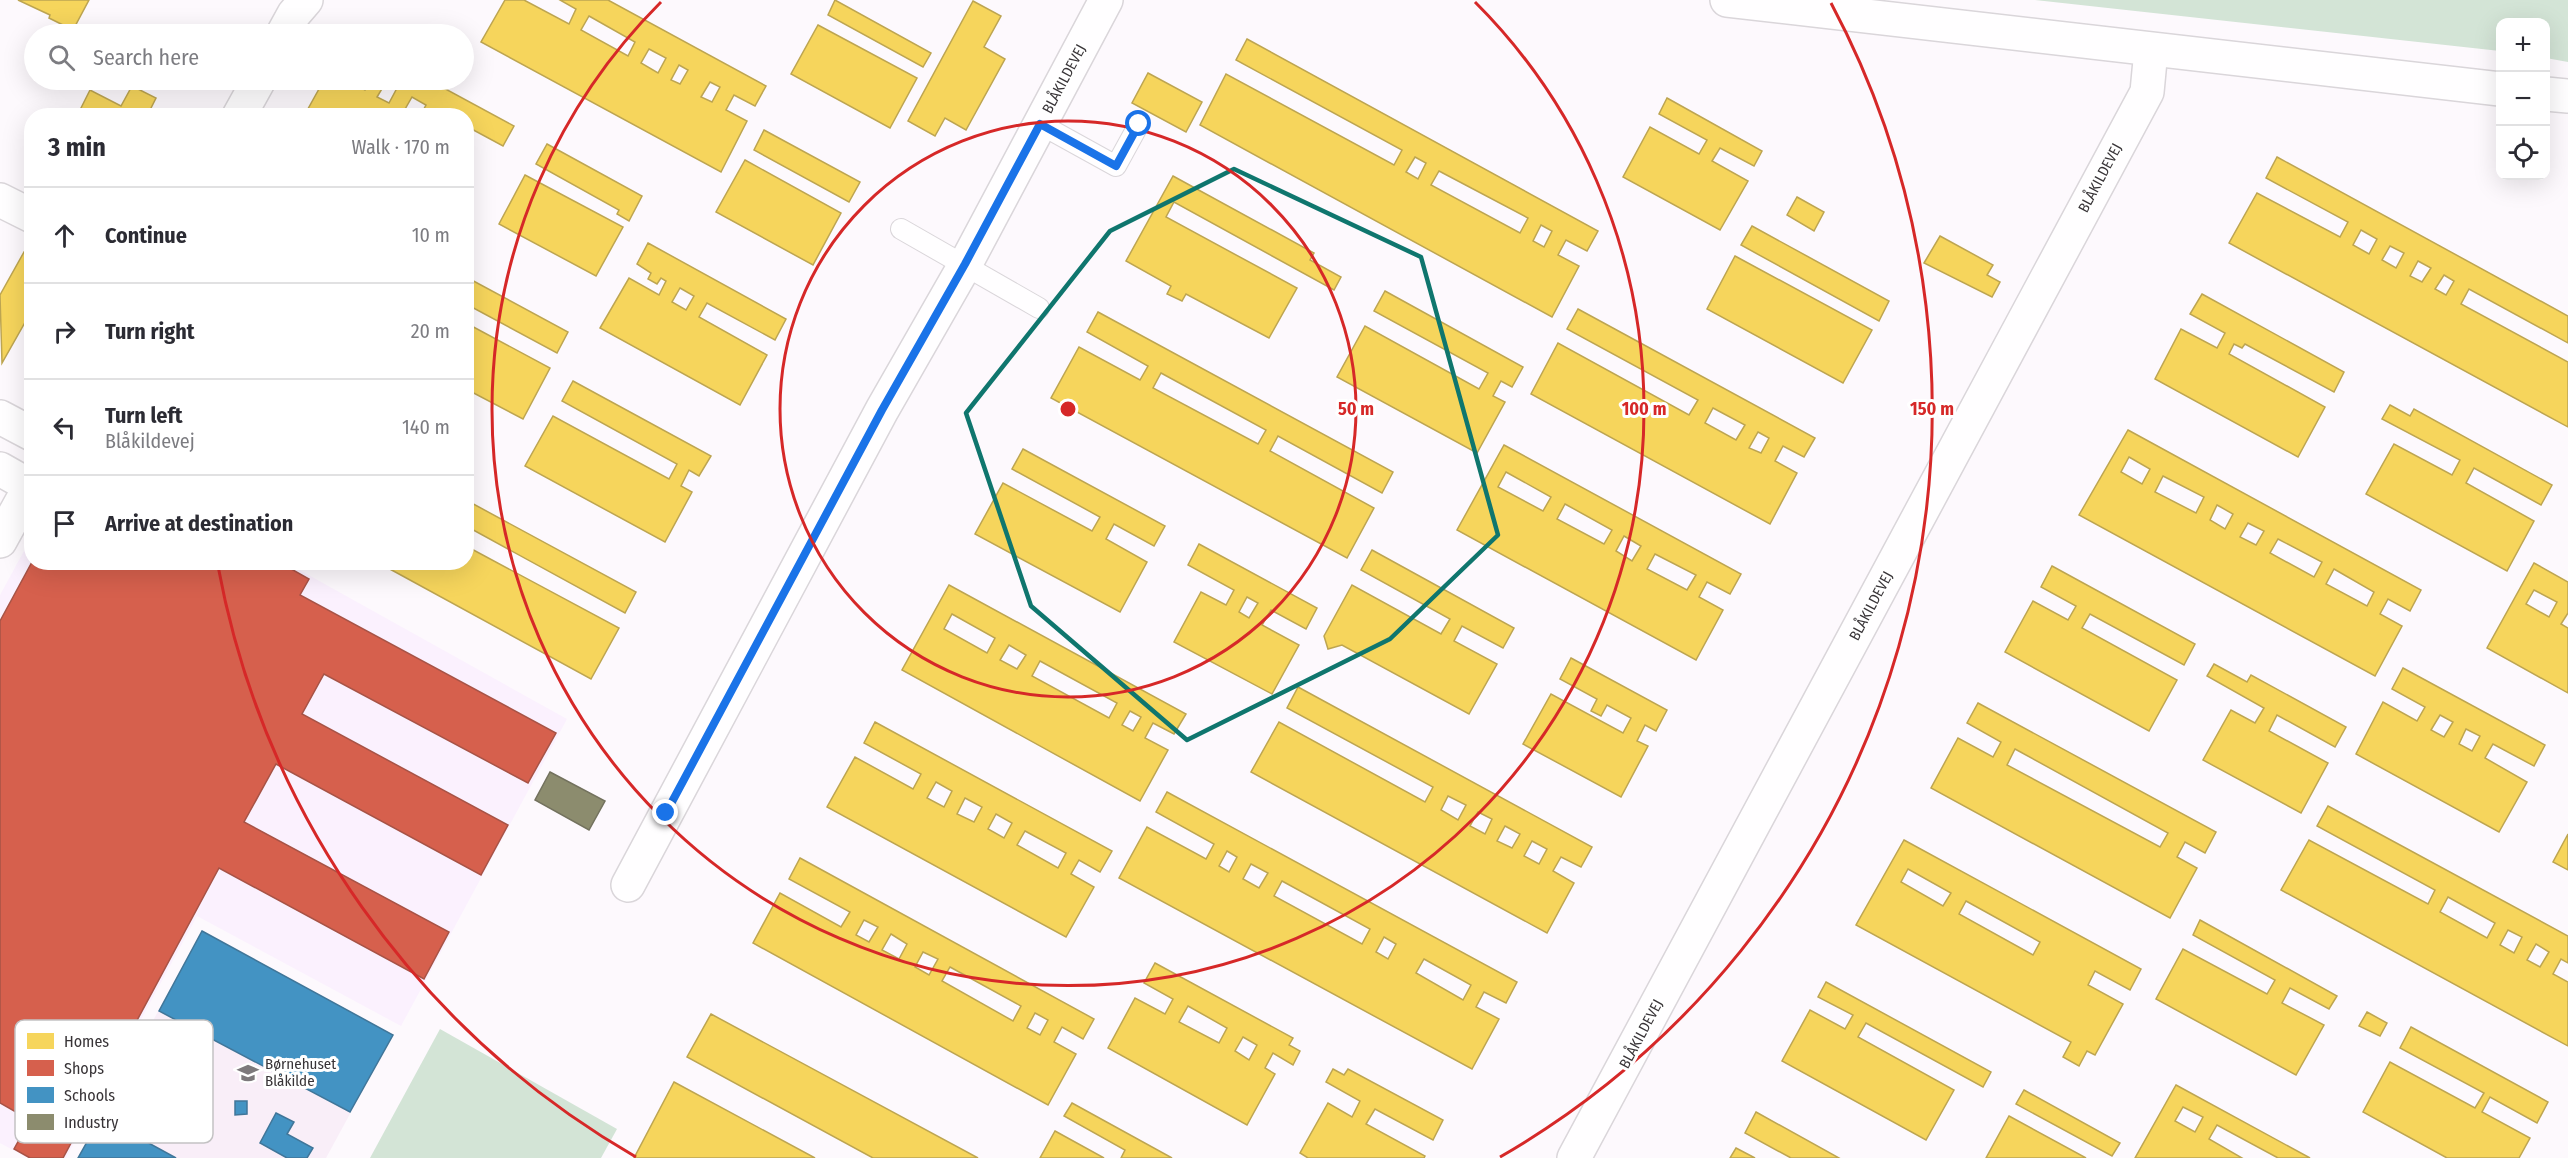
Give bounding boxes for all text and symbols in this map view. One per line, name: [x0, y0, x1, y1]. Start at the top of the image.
map controls: [2496, 18, 2550, 180]
button: +: [2496, 18, 2550, 72]
search box: [24, 24, 474, 90]
icon: search: [45, 41, 78, 74]
street label: BLÅKILDEVEJ: [1038, 41, 1090, 117]
text: Search here: [93, 44, 199, 71]
button: −: [2496, 72, 2550, 126]
route start: [1125, 110, 1151, 136]
button: locate: [2496, 126, 2550, 180]
text: 3 min: [48, 132, 106, 163]
text: Walk · 170 m: [352, 135, 450, 159]
street label: BLÅKILDEVEJ: [2074, 140, 2126, 216]
icon: ahead: [48, 219, 81, 252]
text: Continue: [105, 222, 187, 249]
text: 10 m: [412, 223, 450, 247]
icon: right: [48, 315, 81, 348]
text: Turn right: [105, 318, 194, 345]
text: 20 m: [411, 319, 450, 343]
text: 50 m: [1338, 398, 1374, 420]
text: 100 m: [1622, 398, 1666, 420]
text: 150 m: [1910, 398, 1954, 420]
centre of rings: [1058, 399, 1078, 419]
text: Turn left: [105, 402, 183, 429]
icon: left: [48, 411, 81, 444]
text: 140 m: [402, 415, 450, 439]
text: Blåkildevej: [105, 429, 195, 453]
icon: arrive: [48, 507, 81, 540]
text: Arrive at destination: [105, 510, 293, 537]
street label: BLÅKILDEVEJ: [1845, 568, 1897, 644]
route end: [652, 799, 678, 825]
street label: BLÅKILDEVEJ: [1615, 996, 1667, 1072]
legend: [15, 1020, 213, 1143]
text: Homes: [64, 1032, 109, 1051]
place label: Børnehuset Blåkilde: [265, 1055, 336, 1090]
text: Shops: [64, 1059, 104, 1078]
school or university icon: Børnehuset Blåkilde: [236, 1061, 260, 1085]
text: Schools: [64, 1086, 115, 1105]
text: Industry: [64, 1113, 119, 1132]

